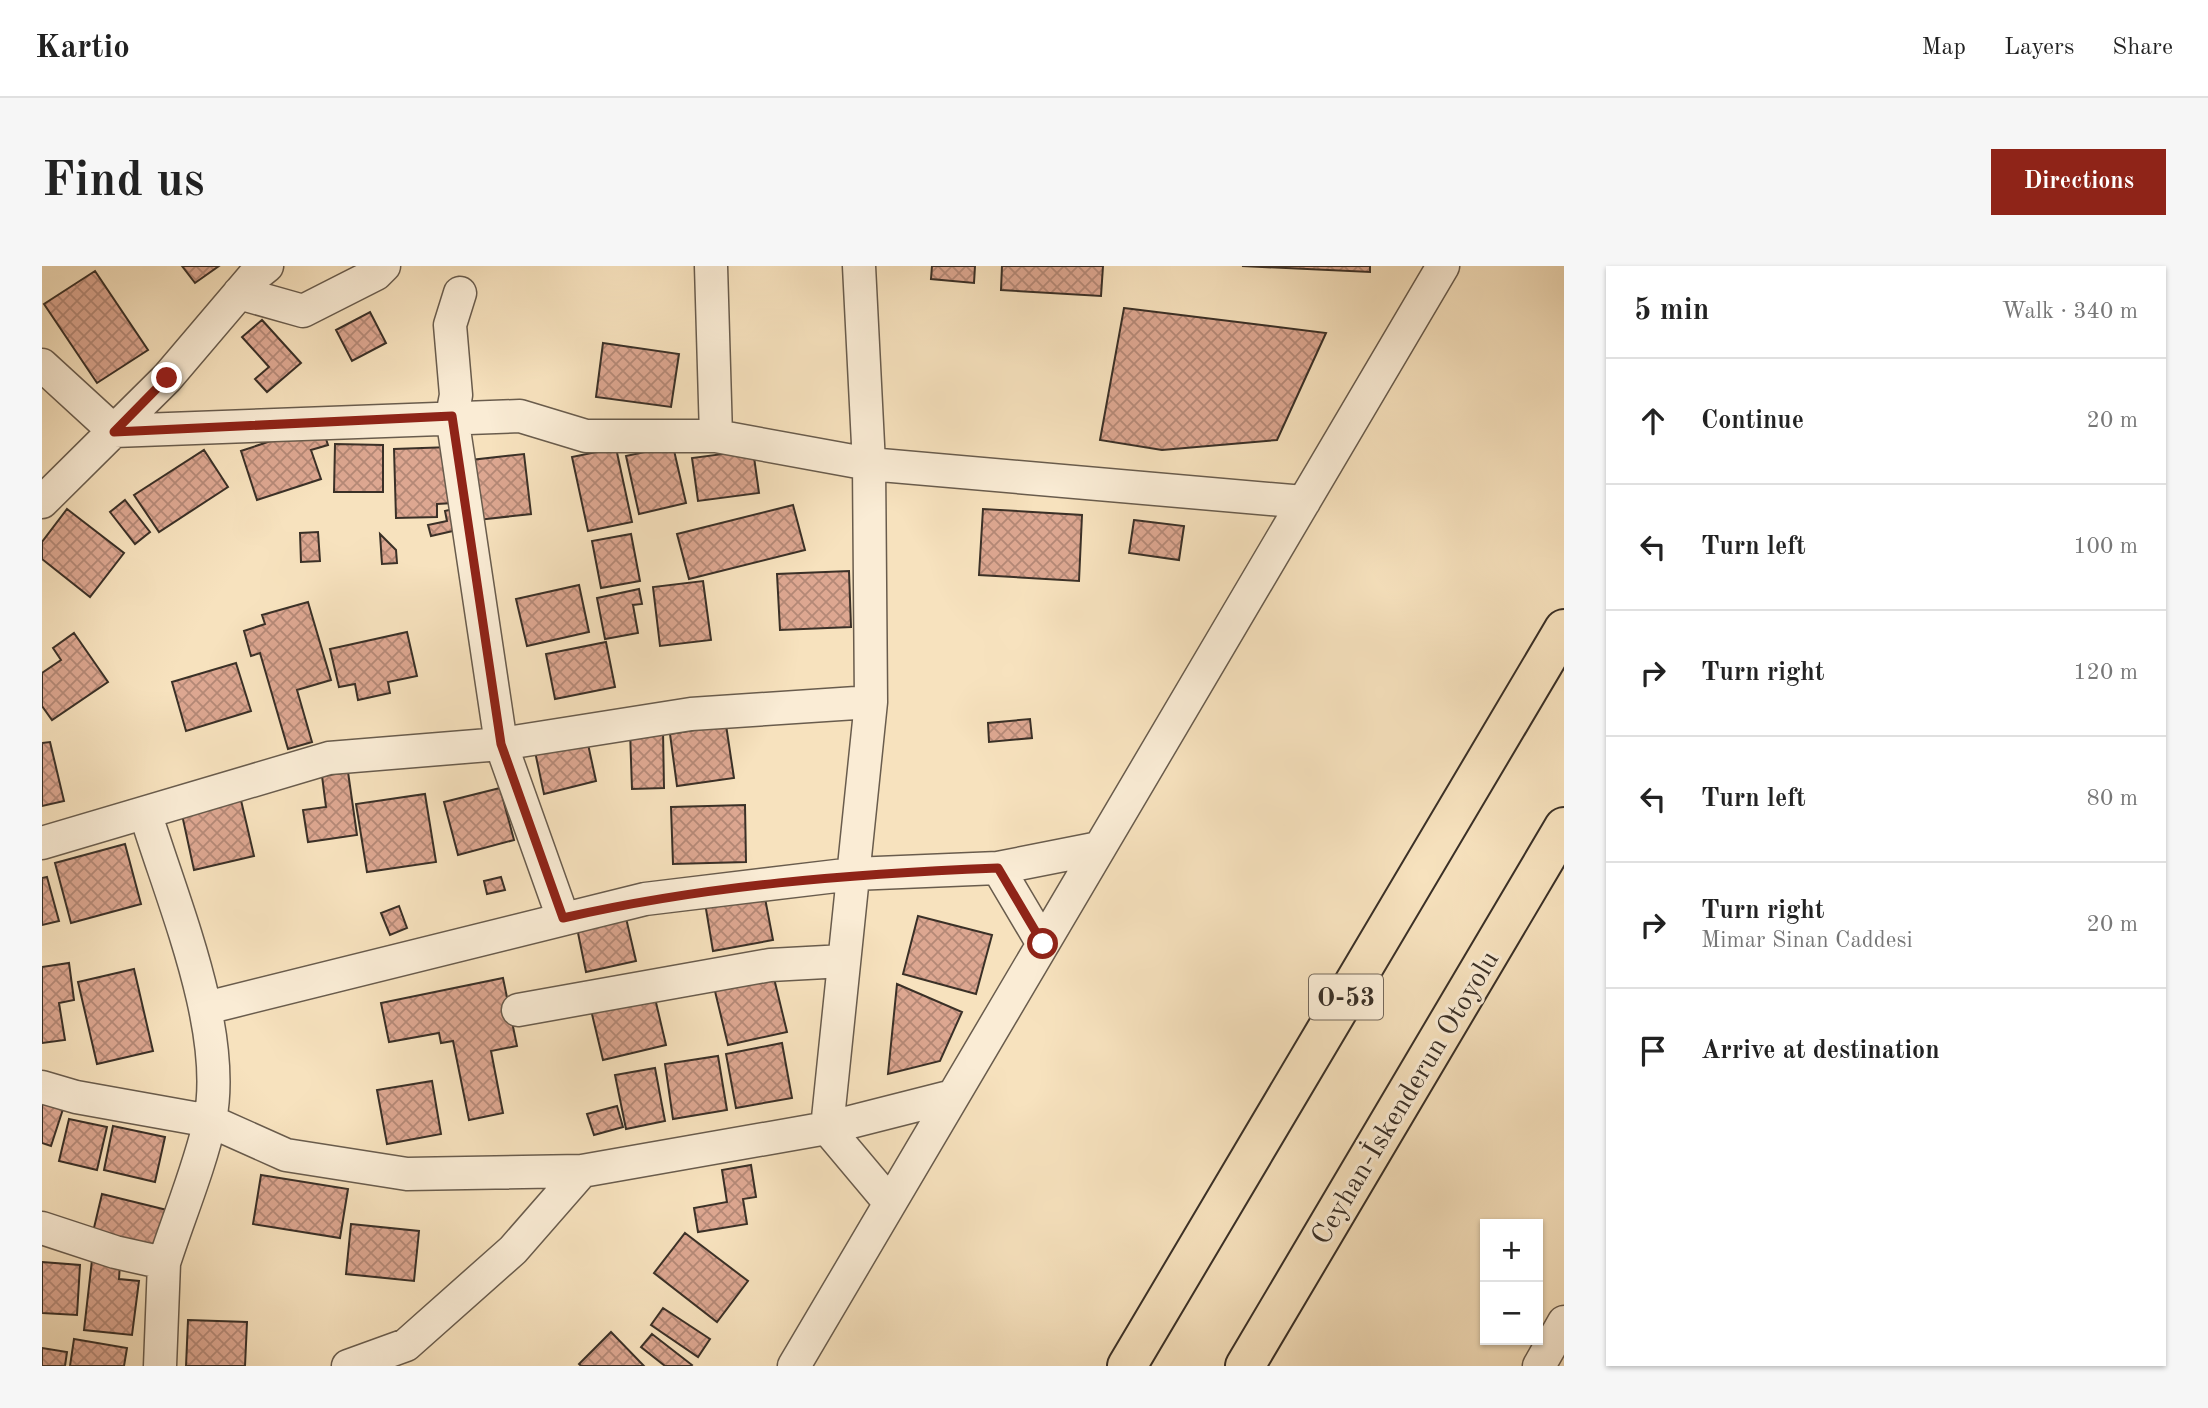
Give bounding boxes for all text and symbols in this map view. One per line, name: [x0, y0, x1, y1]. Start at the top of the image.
text: Kartio: [35, 32, 130, 65]
text: Map: [1922, 36, 1966, 60]
text: Layers: [2004, 36, 2074, 60]
text: Share: [2112, 36, 2173, 60]
button: Directions: [1991, 149, 2166, 215]
text: Find us: [42, 158, 205, 207]
text: 5 min: [1634, 296, 1709, 326]
text: Walk · 340 m: [2002, 300, 2138, 323]
route end: [151, 362, 182, 393]
icon: ahead: [1634, 402, 1672, 440]
text: Continue: [1701, 408, 1804, 434]
text: 20 m: [2087, 409, 2138, 432]
icon: left: [1634, 528, 1672, 566]
text: Turn left: [1701, 534, 1806, 560]
text: 100 m: [2073, 535, 2138, 558]
icon: right: [1634, 654, 1672, 692]
text: Turn right: [1701, 660, 1824, 686]
text: 120 m: [2073, 661, 2138, 684]
icon: left: [1634, 780, 1672, 818]
text: Turn left: [1701, 786, 1806, 812]
text: 80 m: [2087, 787, 2138, 810]
text: Turn right: [1701, 898, 1824, 924]
icon: right: [1634, 906, 1672, 944]
text: 20 m: [2087, 913, 2138, 936]
route start: [1027, 928, 1058, 959]
text: Mimar Sinan Caddesi: [1701, 929, 1913, 952]
street label: Ceyhan-İskenderun Otoyolu: [1304, 945, 1505, 1250]
road number: O-53: [1309, 974, 1383, 1020]
icon: arrive: [1634, 1032, 1672, 1070]
text: Arrive at destination: [1701, 1038, 1940, 1064]
map controls: [1480, 1219, 1543, 1345]
button: +: [1480, 1219, 1543, 1282]
button: −: [1480, 1282, 1543, 1345]

